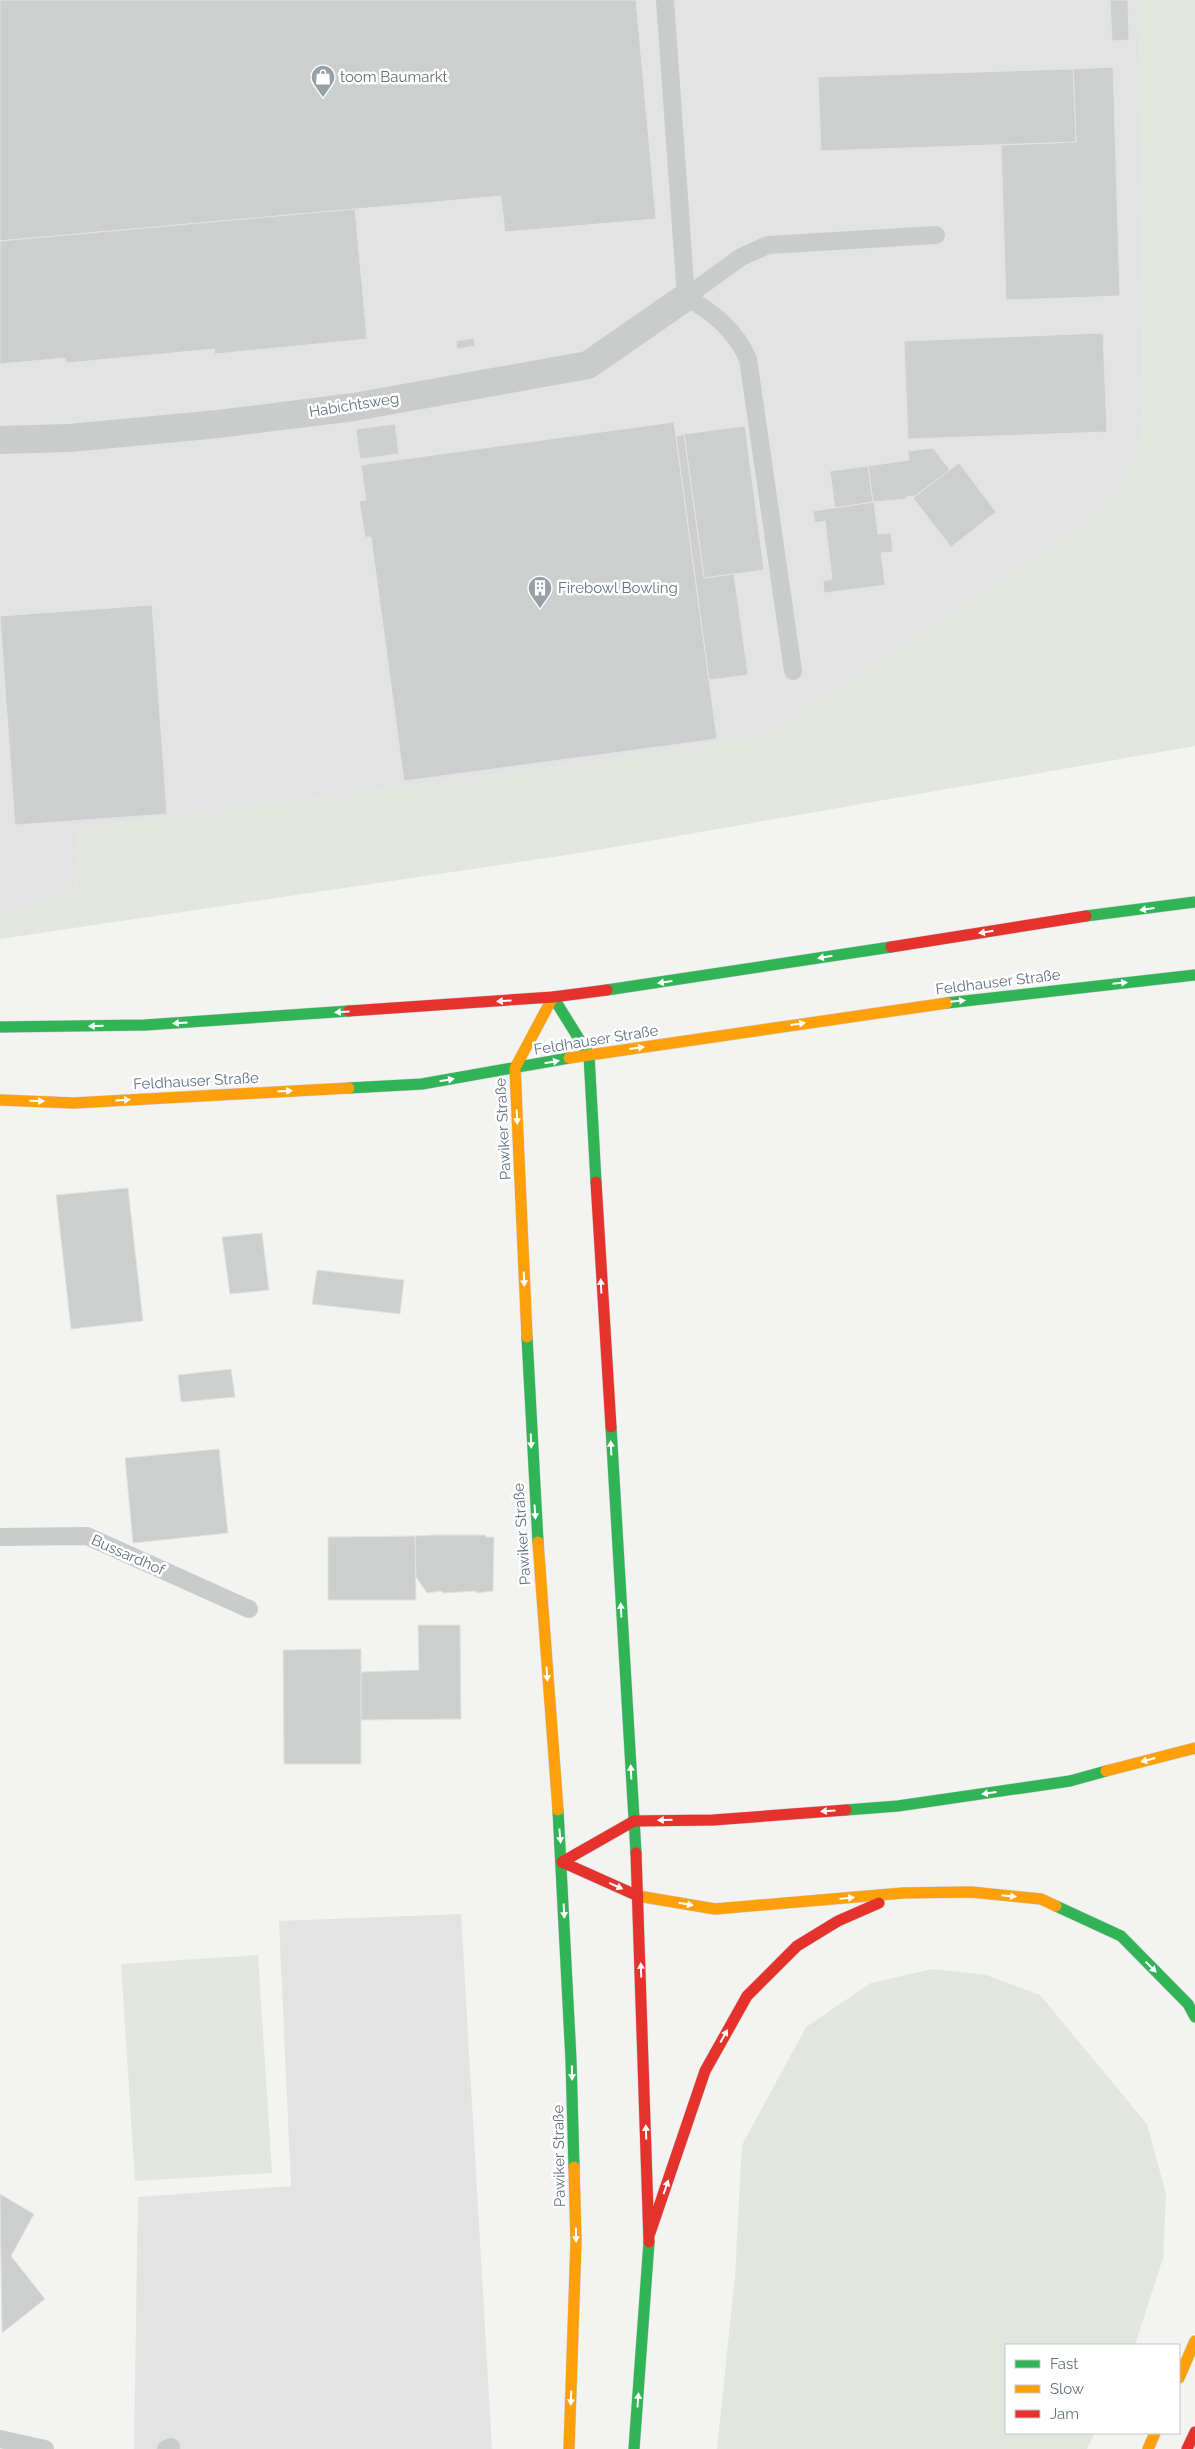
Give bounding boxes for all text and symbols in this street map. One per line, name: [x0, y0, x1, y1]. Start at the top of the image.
shop icon: toom Baumarkt: [310, 64, 336, 98]
place label: toom Baumarkt: [340, 68, 448, 86]
street label: Habichtsweg: [308, 389, 400, 421]
building icon: Firebowl Bowling: [527, 575, 553, 609]
place label: Firebowl Bowling: [558, 579, 678, 597]
one-way arrow: [1138, 905, 1154, 913]
one-way arrow: [978, 929, 994, 937]
one-way arrow: [817, 954, 833, 962]
street label: Feldhauser Straße: [935, 965, 1062, 999]
one-way arrow: [656, 979, 672, 987]
one-way arrow: [1112, 979, 1128, 987]
one-way arrow: [496, 997, 512, 1005]
one-way arrow: [951, 997, 967, 1005]
one-way arrow: [334, 1008, 350, 1016]
one-way arrow: [171, 1019, 187, 1027]
one-way arrow: [790, 1020, 806, 1028]
street label: Feldhauser Straße: [533, 1021, 660, 1059]
one-way arrow: [88, 1022, 104, 1030]
one-way arrow: [629, 1044, 645, 1052]
one-way arrow: [544, 1057, 560, 1065]
street label: Feldhauser Straße: [133, 1069, 259, 1093]
one-way arrow: [440, 1075, 456, 1083]
street label: Pawiker Straße: [491, 1077, 515, 1181]
one-way arrow: [277, 1087, 293, 1095]
one-way arrow: [115, 1096, 131, 1104]
one-way arrow: [29, 1098, 45, 1106]
one-way arrow: [513, 1109, 521, 1125]
one-way arrow: [520, 1271, 528, 1287]
one-way arrow: [597, 1278, 605, 1294]
one-way arrow: [527, 1434, 535, 1450]
one-way arrow: [607, 1440, 615, 1456]
street label: Pawiker Straße: [509, 1482, 535, 1586]
one-way arrow: [532, 1505, 540, 1521]
street label: Bussardhof: [89, 1531, 168, 1580]
one-way arrow: [617, 1602, 625, 1618]
one-way arrow: [543, 1667, 551, 1683]
one-way arrow: [1140, 1757, 1155, 1765]
one-way arrow: [626, 1764, 634, 1780]
one-way arrow: [981, 1789, 997, 1797]
one-way arrow: [819, 1807, 835, 1815]
one-way arrow: [657, 1817, 673, 1825]
one-way arrow: [556, 1829, 564, 1845]
one-way arrow: [609, 1883, 623, 1891]
one-way arrow: [1002, 1892, 1018, 1900]
one-way arrow: [840, 1894, 856, 1902]
one-way arrow: [678, 1901, 694, 1909]
one-way arrow: [561, 1903, 569, 1919]
one-way arrow: [1145, 1960, 1157, 1972]
one-way arrow: [636, 1962, 644, 1978]
one-way arrow: [720, 2030, 729, 2043]
one-way arrow: [568, 2065, 576, 2081]
street label: Pawiker Straße: [549, 2105, 569, 2207]
one-way arrow: [642, 2124, 650, 2140]
one-way arrow: [663, 2180, 670, 2195]
one-way arrow: [572, 2228, 580, 2244]
legend: [1005, 2344, 1180, 2434]
text: Fast: [1050, 2355, 1078, 2373]
text: Slow: [1050, 2380, 1084, 2398]
one-way arrow: [566, 2390, 574, 2406]
one-way arrow: [634, 2392, 642, 2408]
text: Jam: [1050, 2405, 1079, 2423]

